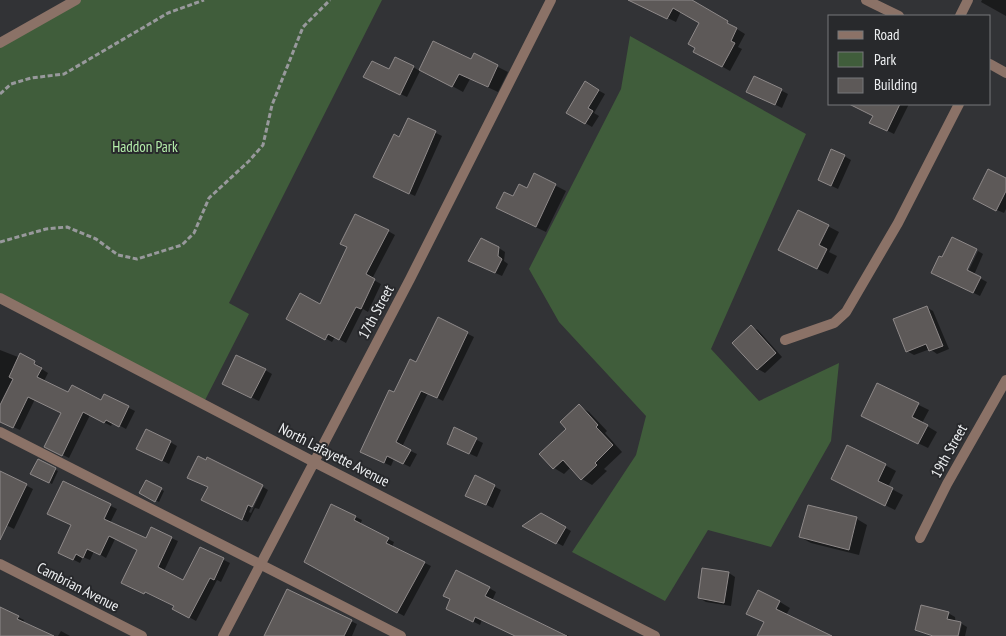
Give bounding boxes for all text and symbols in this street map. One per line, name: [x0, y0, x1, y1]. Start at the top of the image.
legend: [828, 15, 991, 105]
text: Road: [874, 25, 900, 44]
text: Park: [874, 50, 896, 69]
text: Building: [874, 75, 917, 94]
park label: Haddon Park: [112, 137, 178, 156]
street label: 17th Street: [353, 282, 398, 342]
street label: North Lafayette Avenue: [276, 418, 393, 491]
street label: 19th Street: [926, 421, 971, 481]
street label: Cambrian Avenue: [34, 558, 122, 615]

